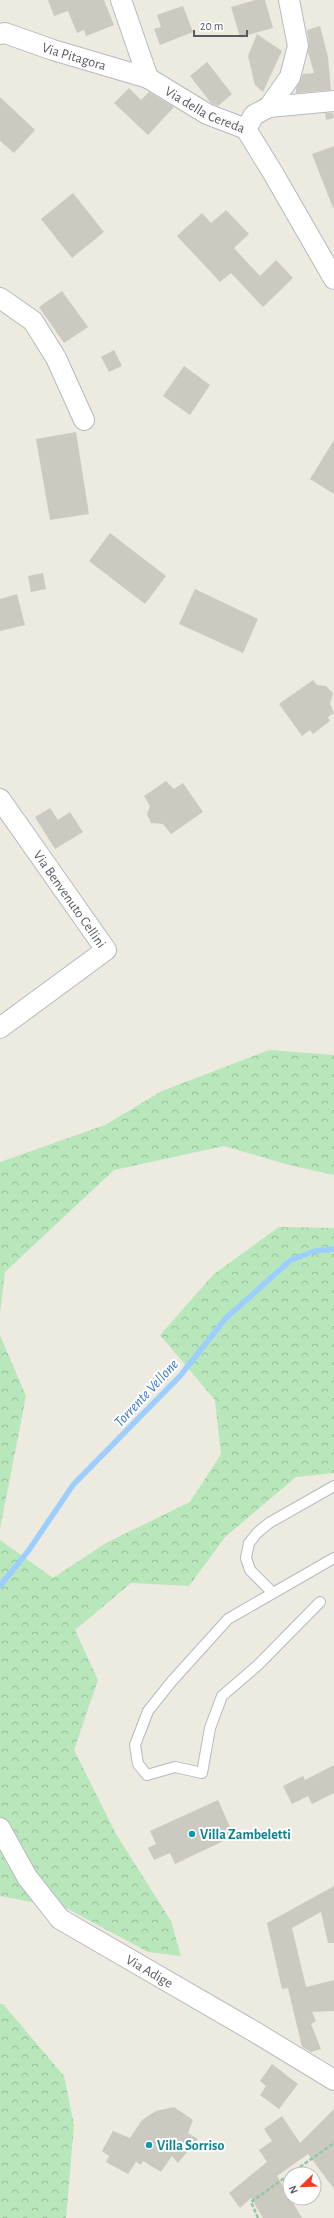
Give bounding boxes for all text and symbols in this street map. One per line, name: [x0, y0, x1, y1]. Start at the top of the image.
scale bar: [194, 12, 247, 38]
text: 20 m: [200, 20, 223, 32]
street label: Via Pitagora: [40, 41, 108, 73]
street label: Via della Cereda: [162, 84, 247, 136]
street label: Via Benvenuto Cellini: [30, 848, 108, 951]
water label: Torrente Vellone: [111, 1356, 182, 1430]
place label: Villa Zambeletti: [200, 1828, 291, 1842]
marker: Villa Zambeletti: [187, 1829, 197, 1839]
street label: Via Adige: [123, 1953, 175, 1991]
place label: Villa Sorriso: [157, 2139, 224, 2153]
marker: Villa Sorriso: [144, 2140, 154, 2150]
north arrow: [282, 2166, 322, 2206]
text: N: [287, 2184, 300, 2195]

